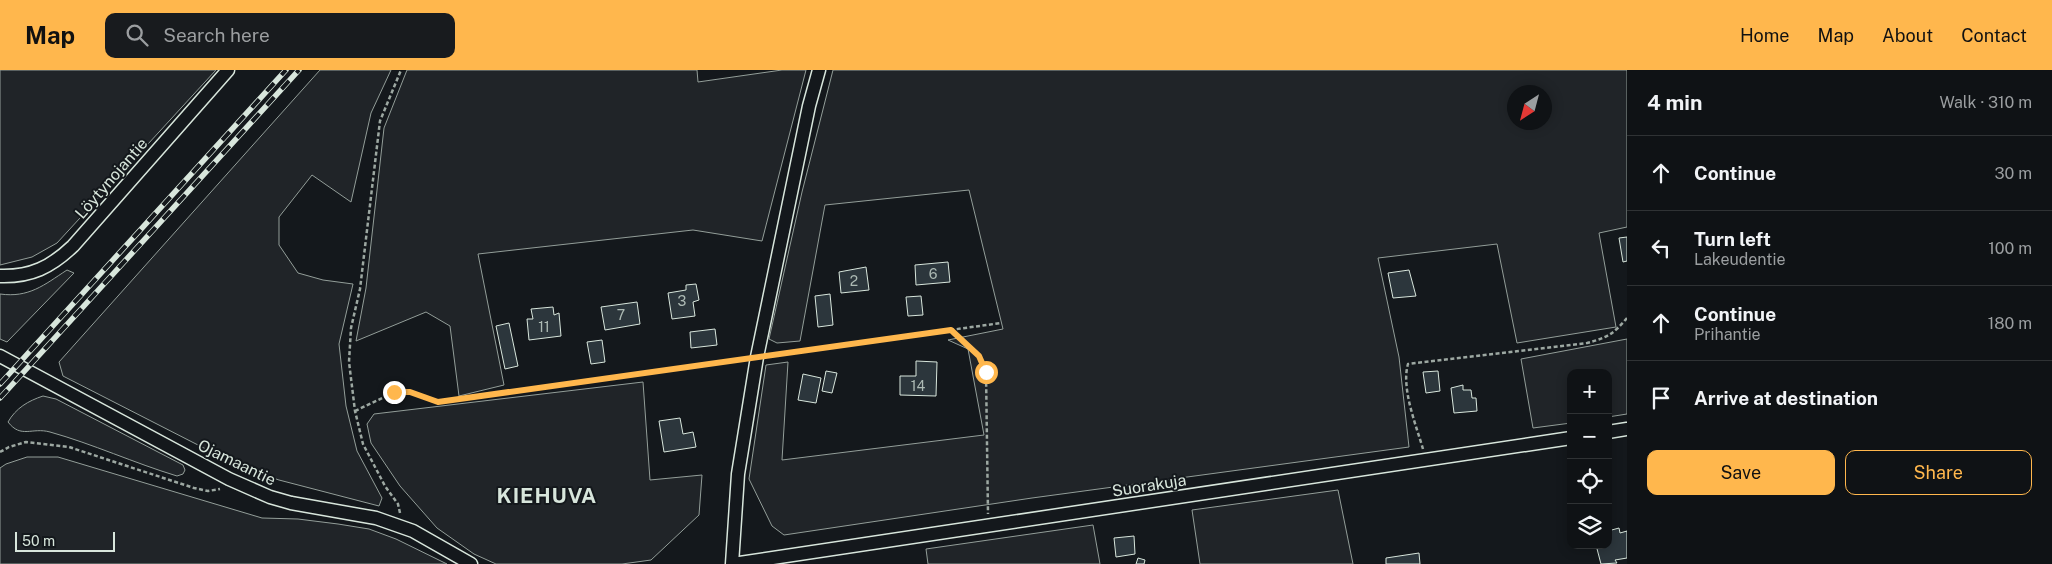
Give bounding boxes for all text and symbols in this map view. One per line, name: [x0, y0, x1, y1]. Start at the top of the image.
search box: [105, 13, 455, 58]
text: Map: [25, 21, 75, 49]
icon: search: [123, 21, 151, 49]
text: Search here: [163, 24, 270, 46]
text: Home: [1740, 25, 1790, 46]
text: Map: [1818, 25, 1854, 46]
text: About: [1882, 25, 1933, 46]
text: Contact: [1961, 25, 2027, 46]
north arrow: [1507, 85, 1552, 130]
text: 4 min: [1647, 90, 1702, 115]
text: Walk · 310 m: [1939, 93, 2032, 112]
street label: Löytynojantie: [71, 134, 152, 223]
icon: ahead: [1647, 159, 1675, 187]
text: Continue: [1694, 162, 1776, 184]
text: 30 m: [1995, 164, 2032, 183]
text: Turn left: [1694, 228, 1771, 250]
icon: left: [1647, 234, 1675, 262]
text: 100 m: [1988, 239, 2032, 258]
text: Lakeudentie: [1694, 250, 1786, 269]
house number: 6: [929, 266, 938, 282]
house number: 2: [850, 273, 858, 289]
house number: 3: [678, 293, 687, 309]
text: Continue: [1694, 303, 1776, 325]
house number: 7: [617, 307, 625, 323]
icon: ahead: [1647, 309, 1675, 337]
text: 180 m: [1988, 314, 2032, 333]
house number: 11: [538, 319, 550, 335]
text: Prihantie: [1694, 325, 1761, 344]
route start: [975, 361, 998, 384]
map controls: [1567, 369, 1612, 549]
button: +: [1567, 369, 1612, 414]
house number: 14: [911, 378, 925, 394]
route end: [383, 381, 406, 404]
icon: arrive: [1647, 384, 1675, 412]
text: Arrive at destination: [1694, 387, 1878, 409]
button: −: [1567, 414, 1612, 459]
street label: Ojamaantie: [195, 435, 279, 489]
button: Save: [1647, 450, 1835, 495]
button: Share: [1845, 450, 2032, 495]
button: locate: [1567, 459, 1612, 504]
street label: Suorakuja: [1111, 470, 1188, 501]
district label: KIEHUVA: [497, 483, 597, 508]
button: layers: [1567, 504, 1612, 549]
scale bar: [15, 529, 115, 552]
text: 50 m: [22, 533, 55, 549]

